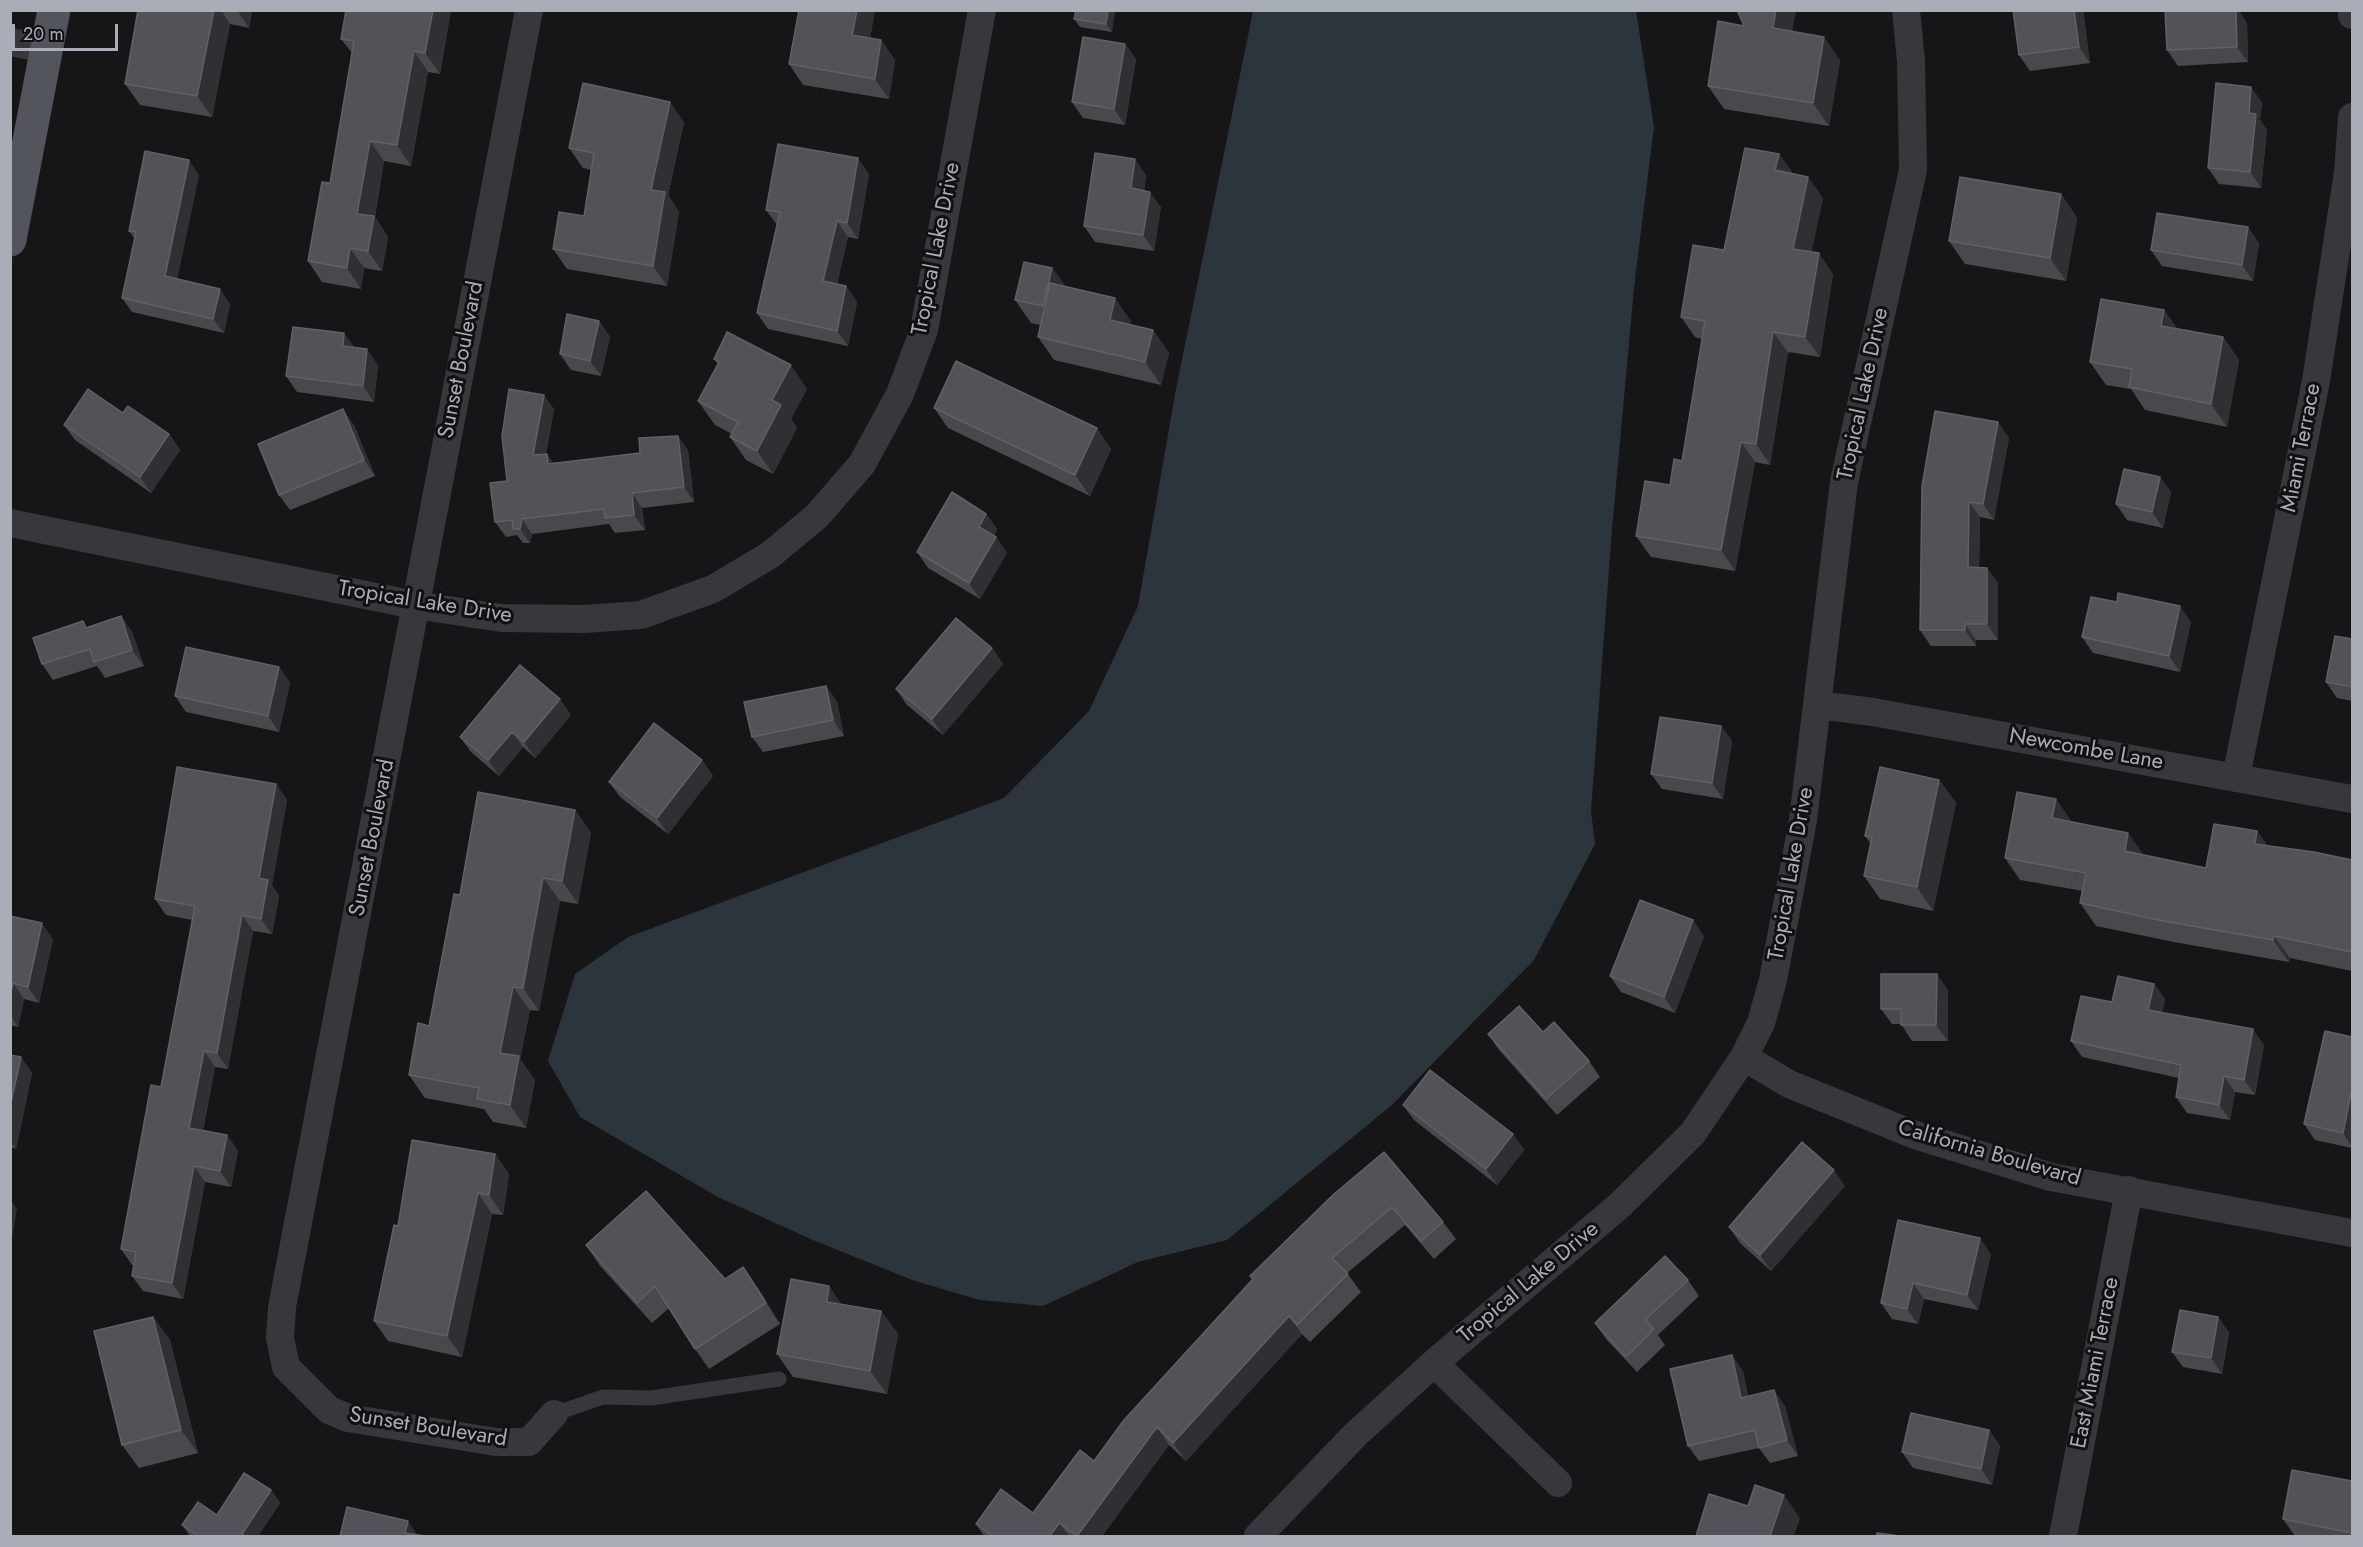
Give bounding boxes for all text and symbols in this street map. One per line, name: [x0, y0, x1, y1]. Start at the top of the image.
scale bar: [15, 12, 122, 50]
text: 20 m: [23, 21, 63, 47]
street label: Tropical Lake Drive: [907, 160, 967, 338]
street label: Sunset Boulevard: [434, 279, 490, 441]
street label: Tropical Lake Drive: [1833, 305, 1895, 483]
street label: Miami Terrace: [2277, 381, 2327, 515]
street label: Tropical Lake Drive: [336, 576, 514, 630]
street label: Newcombe Lane: [2007, 723, 2165, 777]
street label: Sunset Boulevard: [345, 757, 401, 919]
street label: Tropical Lake Drive: [1764, 785, 1820, 963]
street label: California Boulevard: [1895, 1115, 2083, 1193]
street label: Tropical Lake Drive: [1453, 1217, 1605, 1349]
street label: East Miami Terrace: [2066, 1275, 2126, 1451]
street label: Sunset Boulevard: [347, 1402, 509, 1454]

